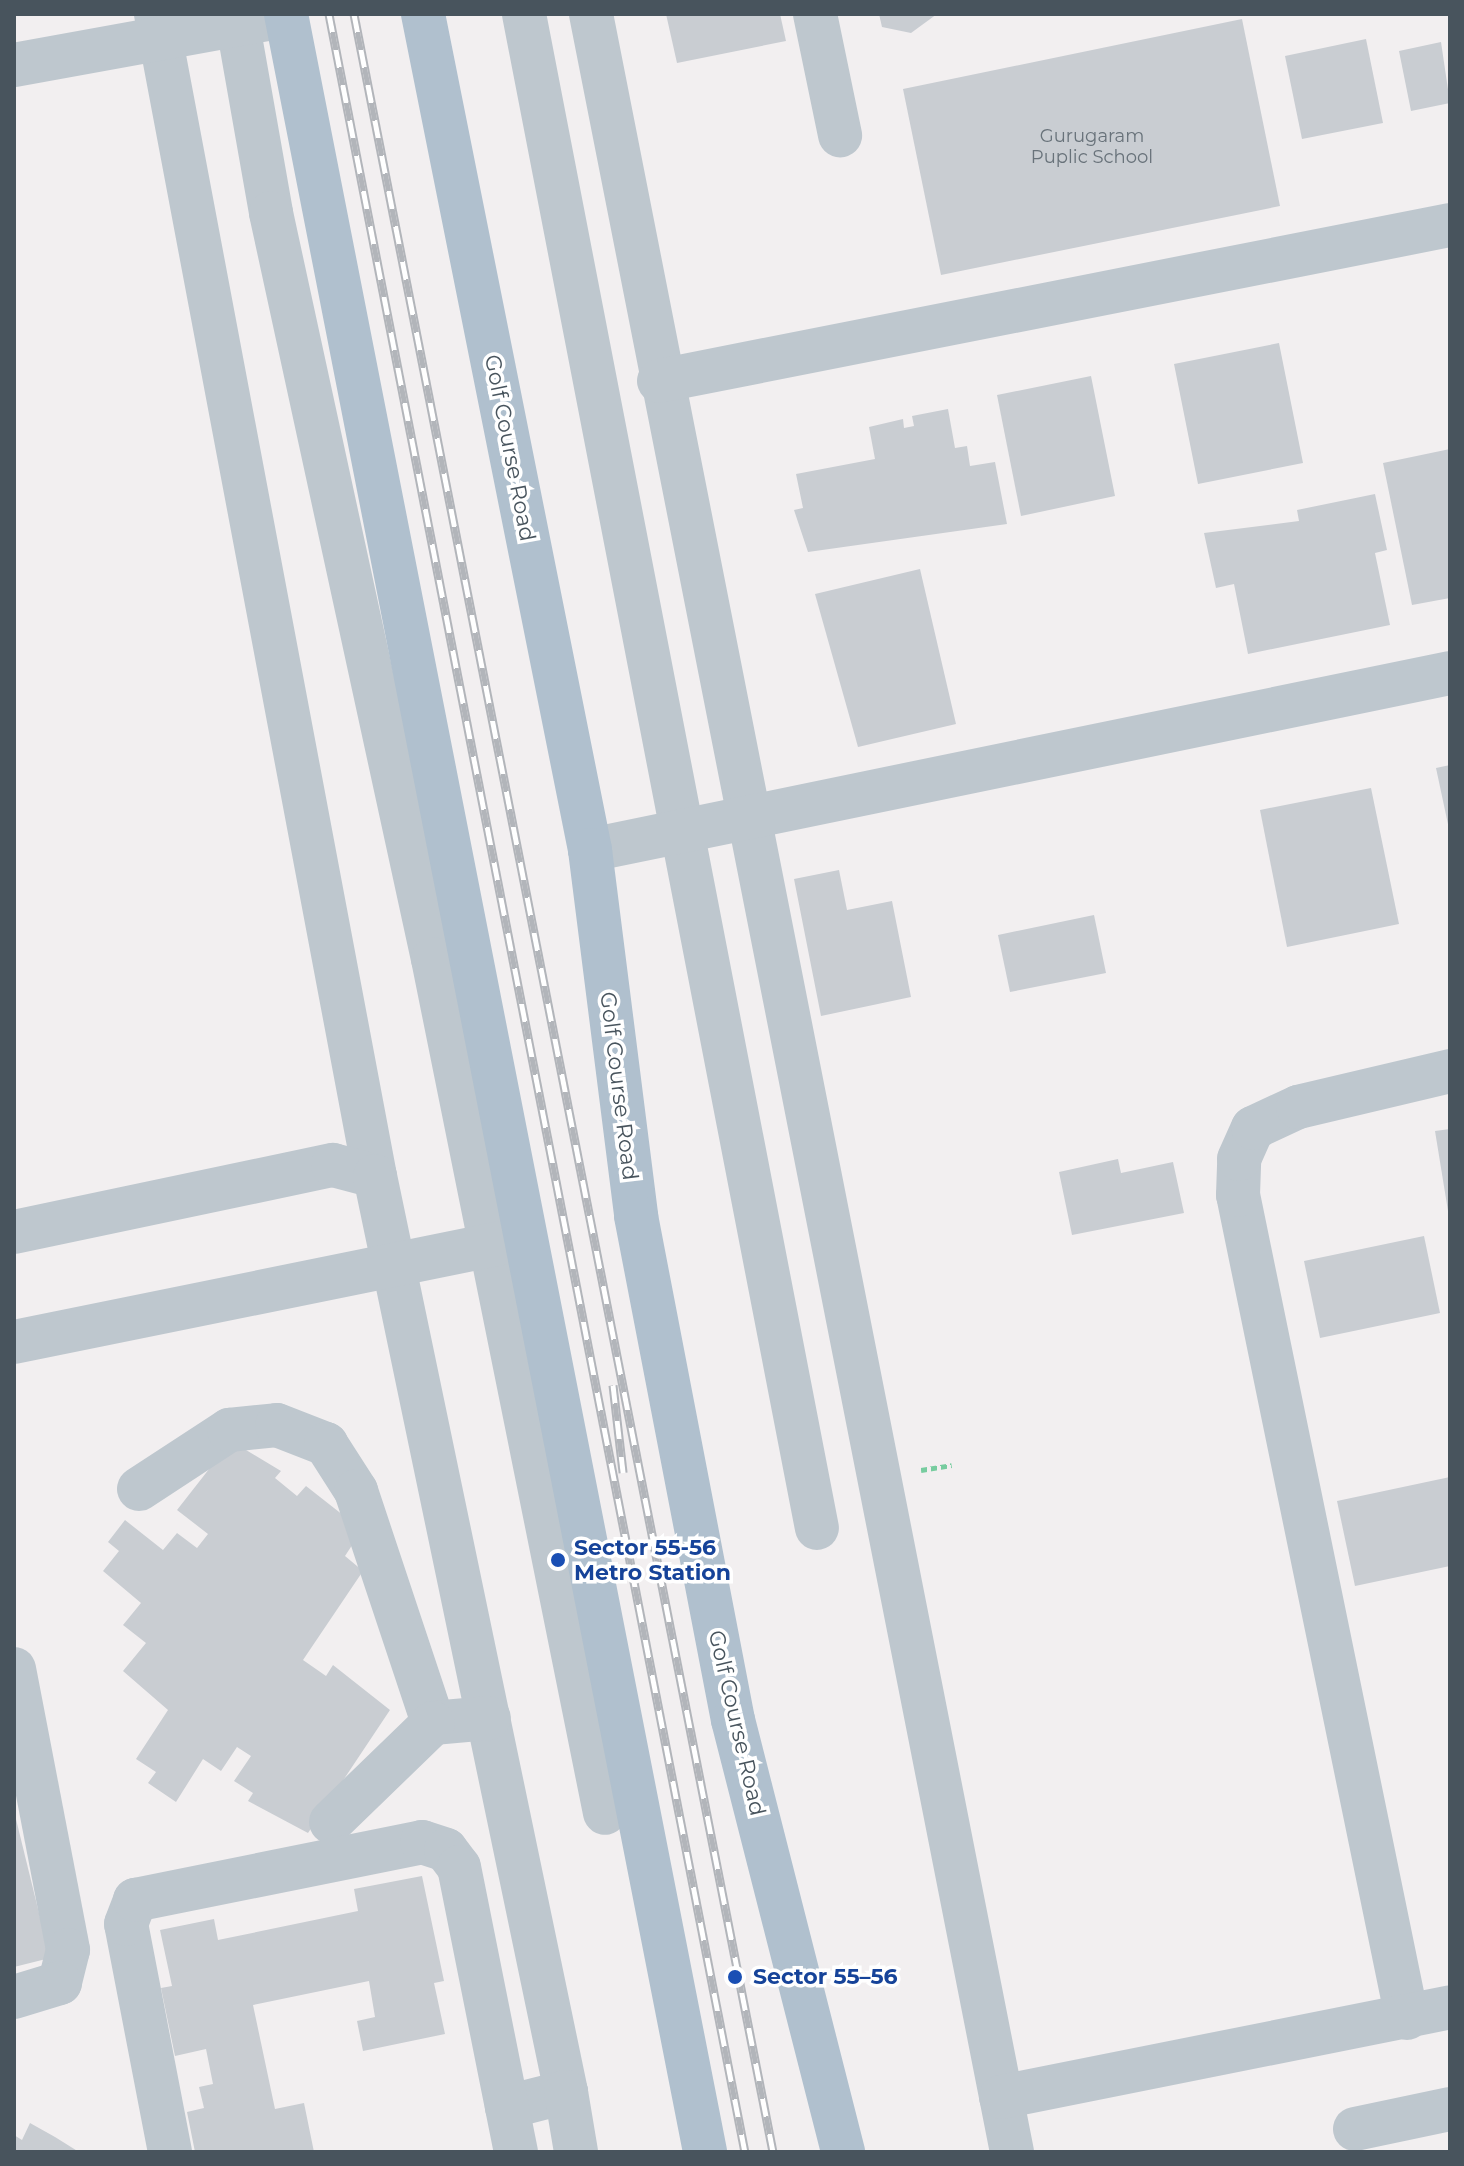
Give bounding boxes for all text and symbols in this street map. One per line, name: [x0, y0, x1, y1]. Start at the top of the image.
house number: Gurugaram Puplic School: [1031, 126, 1153, 168]
street label: Golf Course Road: [479, 352, 541, 544]
street label: Golf Course Road: [594, 990, 644, 1182]
place label: Sector 55-56 Metro Station: [574, 1534, 731, 1586]
marker: Sector 55-56 Metro Station: [549, 1551, 567, 1569]
street label: Golf Course Road: [703, 1628, 771, 1818]
place label: Sector 55–56: [753, 1964, 898, 1990]
marker: Sector 55–56: [724, 1966, 746, 1988]

